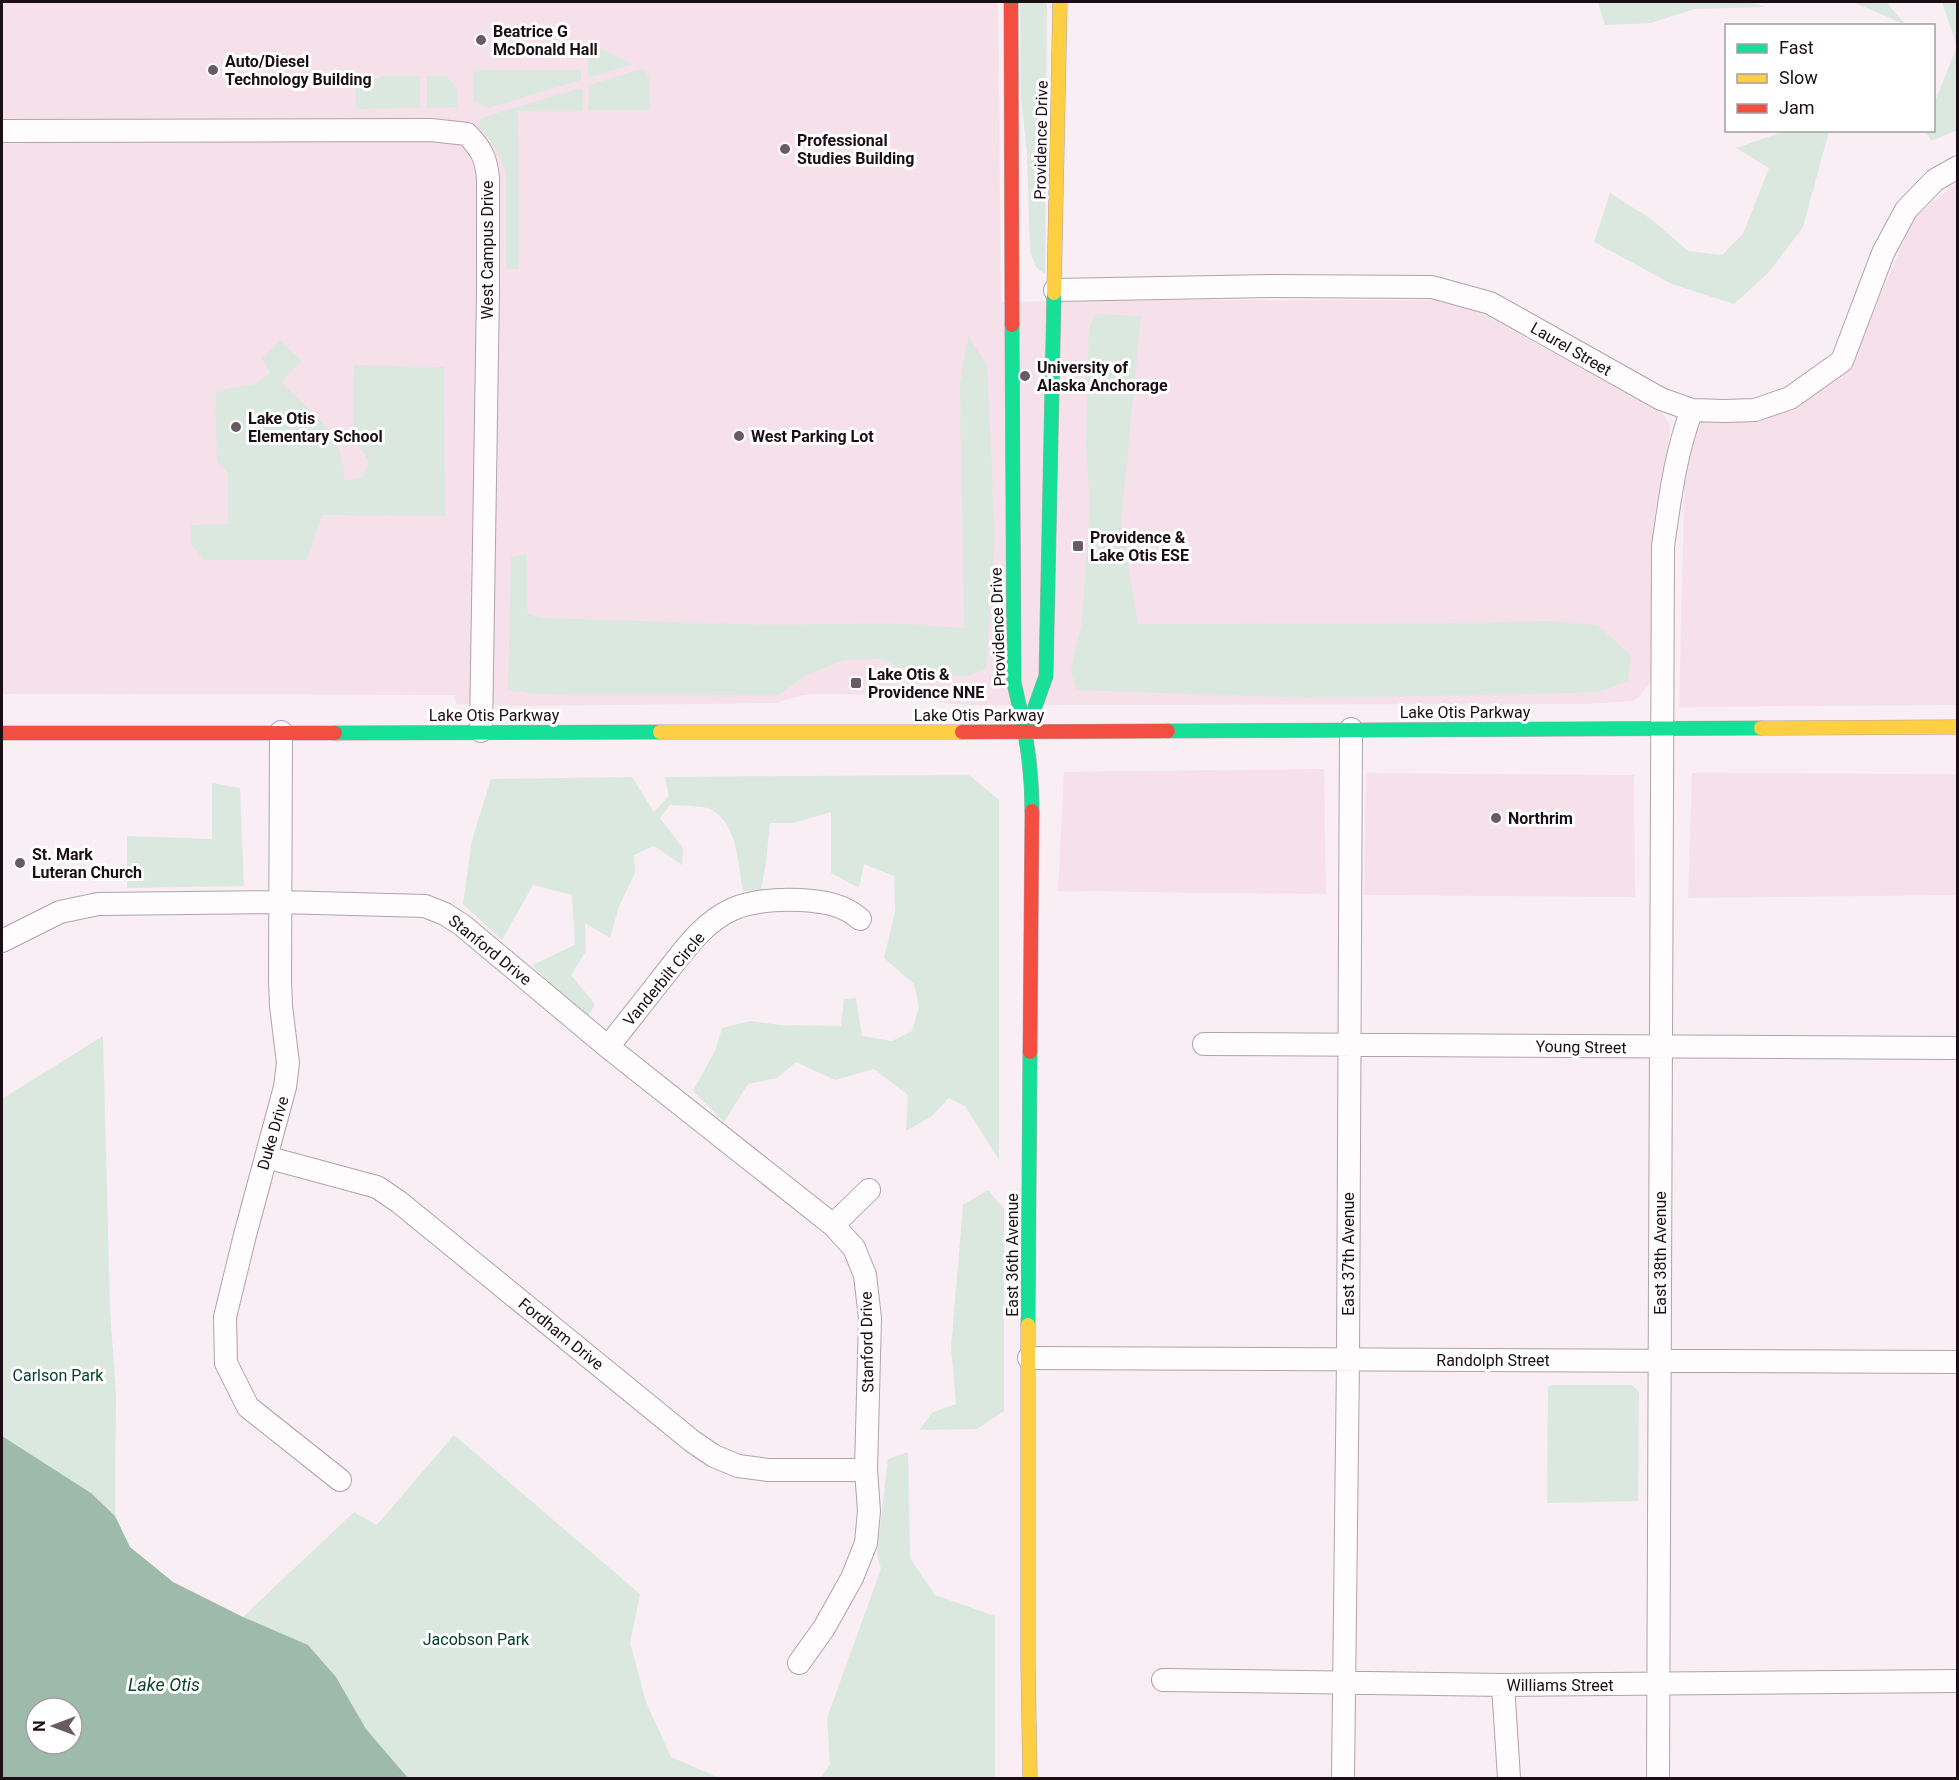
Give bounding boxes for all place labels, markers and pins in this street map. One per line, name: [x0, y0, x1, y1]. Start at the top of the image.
place label: Beatrice G McDonald Hall: [493, 22, 598, 59]
marker: Beatrice G McDonald Hall: [474, 33, 488, 47]
place label: Auto/Diesel Technology Building: [225, 52, 372, 89]
marker: Auto/Diesel Technology Building: [206, 63, 220, 77]
place label: Professional Studies Building: [797, 131, 914, 168]
marker: Professional Studies Building: [778, 142, 792, 156]
place label: University of Alaska Anchorage: [1037, 358, 1168, 395]
marker: University of Alaska Anchorage: [1018, 369, 1032, 383]
place label: Lake Otis Elementary School: [248, 409, 383, 446]
marker: Lake Otis Elementary School: [229, 420, 243, 434]
place label: West Parking Lot: [751, 427, 874, 446]
marker: West Parking Lot: [732, 429, 746, 443]
place label: Providence & Lake Otis ESE: [1090, 528, 1189, 565]
marker: Providence & Lake Otis ESE: [1071, 539, 1085, 553]
place label: Lake Otis & Providence NNE: [868, 665, 984, 702]
marker: Lake Otis & Providence NNE: [849, 676, 863, 690]
place label: Northrim: [1508, 809, 1573, 828]
marker: Northrim: [1489, 811, 1503, 825]
place label: St. Mark Luteran Church: [32, 845, 142, 882]
marker: St. Mark Luteran Church: [13, 856, 27, 870]

